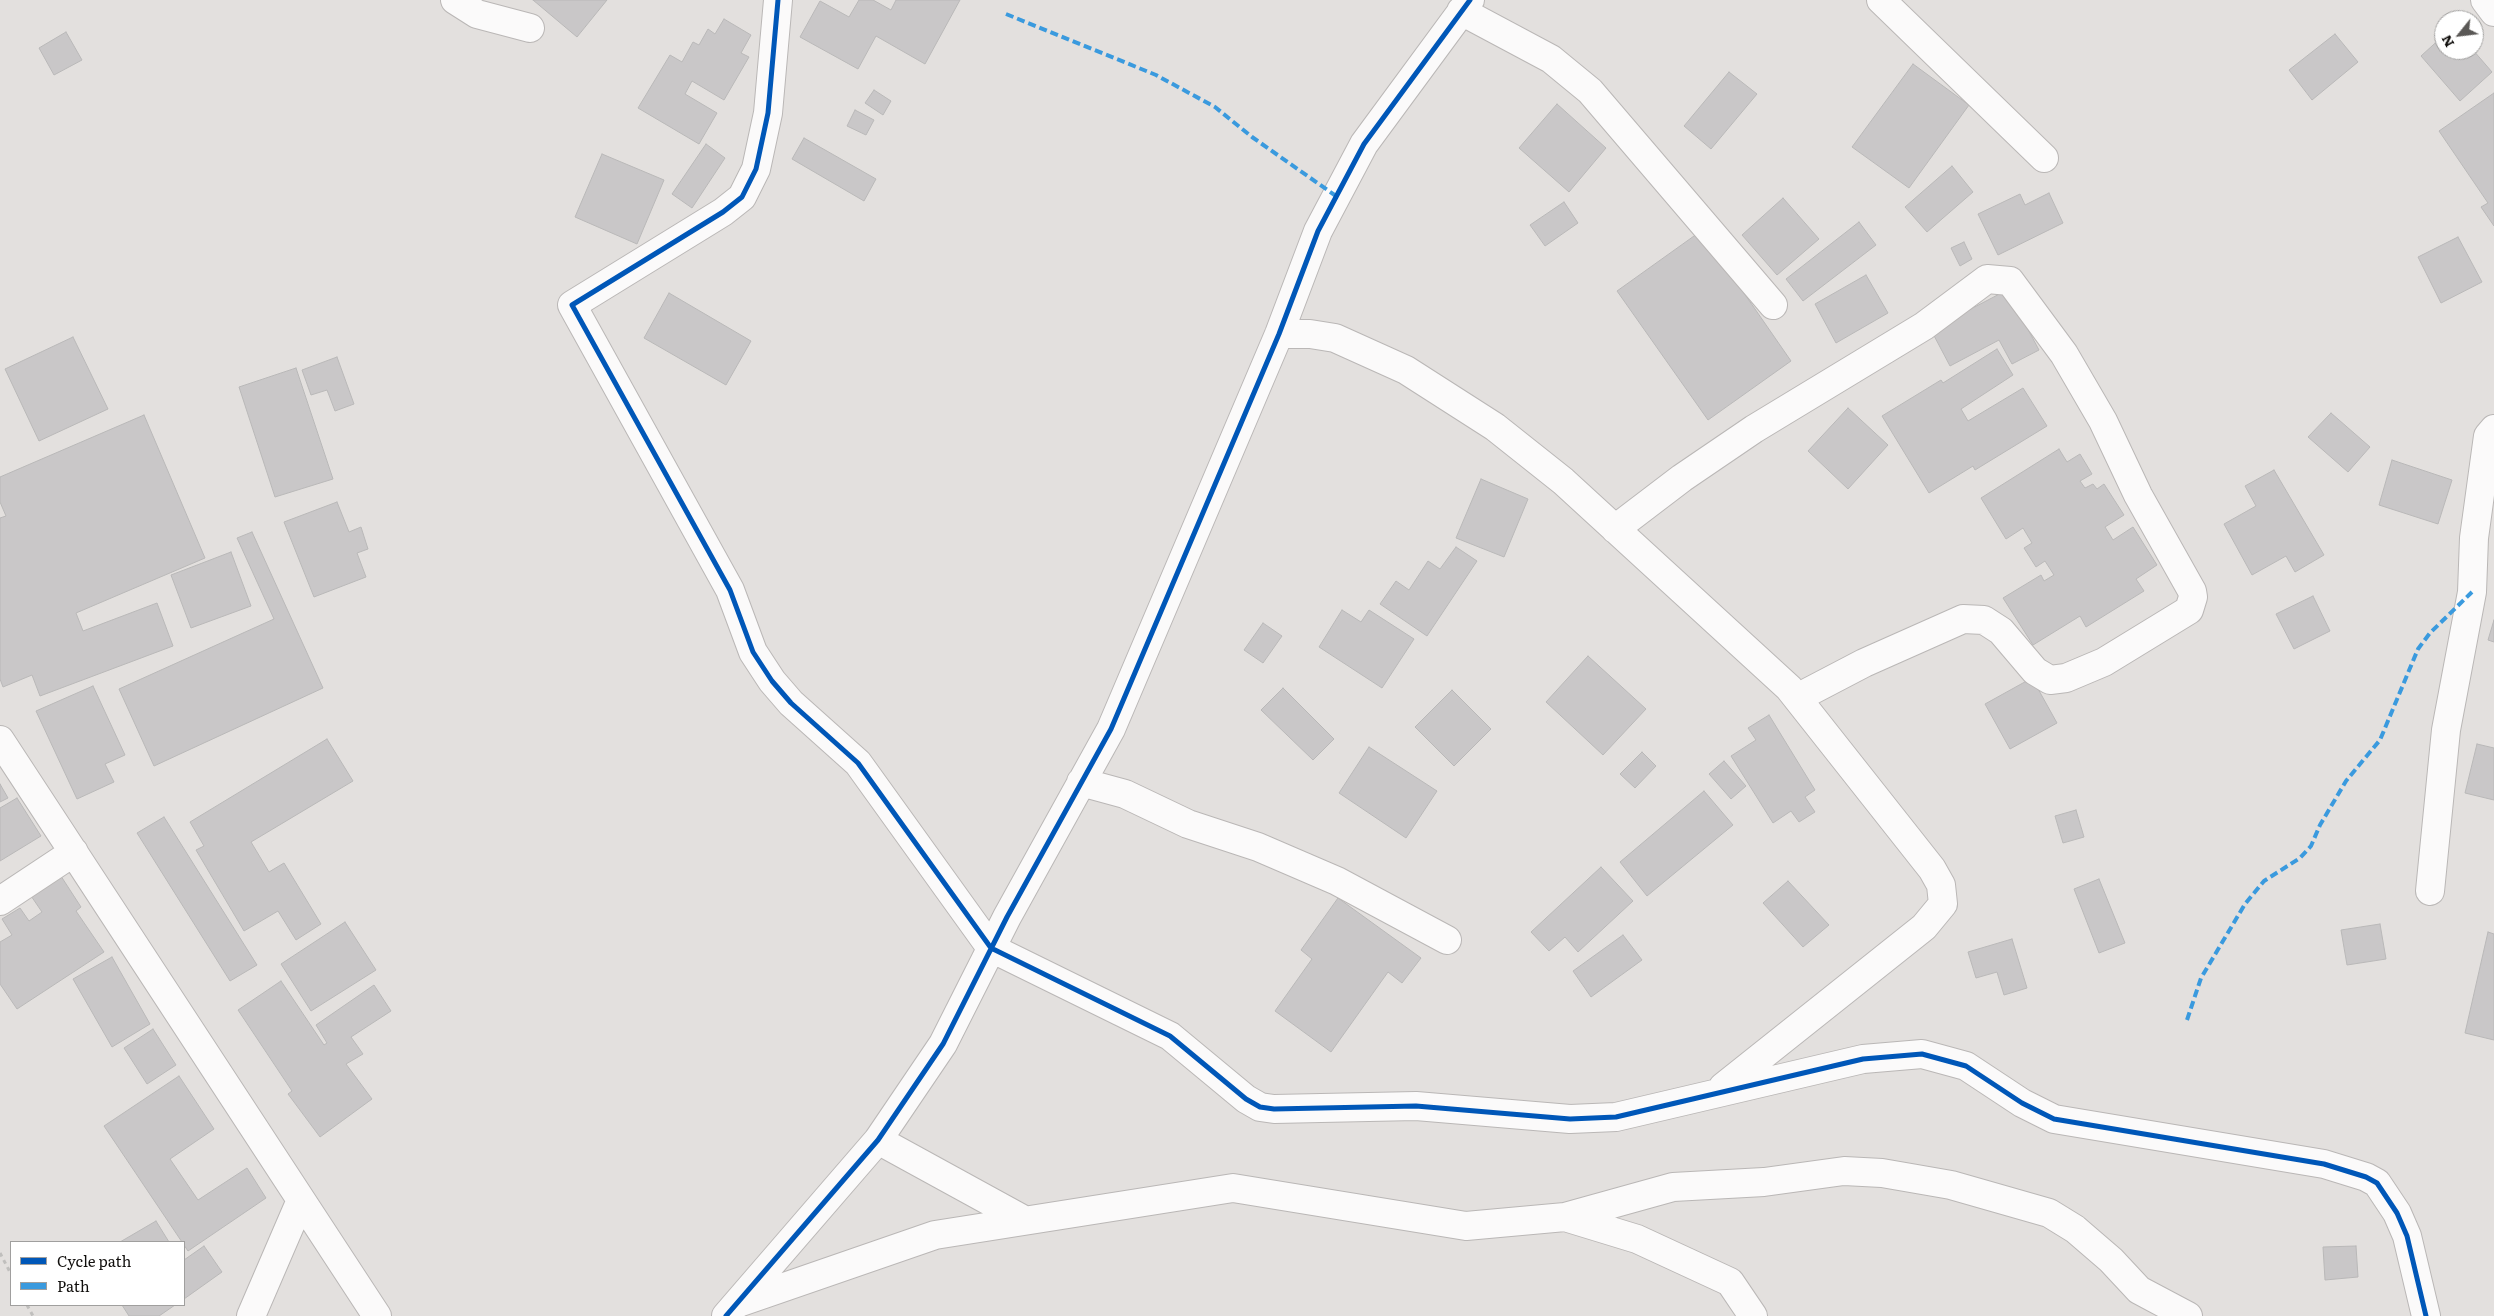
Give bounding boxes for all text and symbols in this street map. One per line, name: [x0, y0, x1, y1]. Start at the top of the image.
north arrow: [2434, 10, 2484, 60]
text: N: [2435, 32, 2458, 52]
legend: [10, 1241, 185, 1306]
text: Cycle path: [57, 1249, 131, 1272]
text: Path: [57, 1274, 90, 1297]

